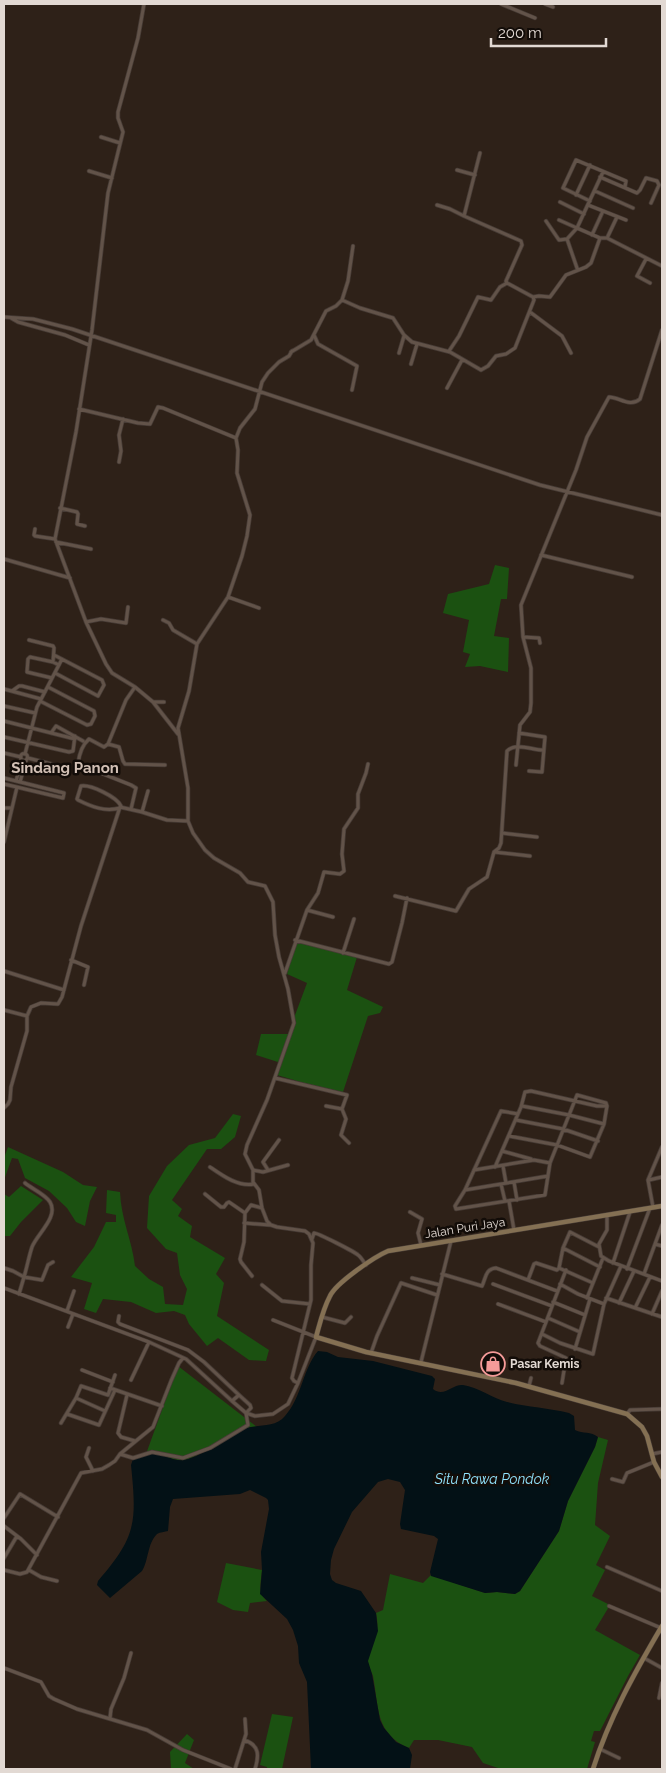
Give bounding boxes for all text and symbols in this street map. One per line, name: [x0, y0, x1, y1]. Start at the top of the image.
scale bar: [491, 15, 606, 47]
text: 200 m: [498, 24, 542, 42]
district label: Sindang Panon: [11, 759, 119, 777]
street label: Jalan Puri Jaya: [424, 1215, 506, 1241]
shop icon: Pasar Kemis: [480, 1351, 506, 1377]
place label: Pasar Kemis: [510, 1357, 579, 1371]
water label: Situ Rawa Pondok: [434, 1471, 550, 1487]

